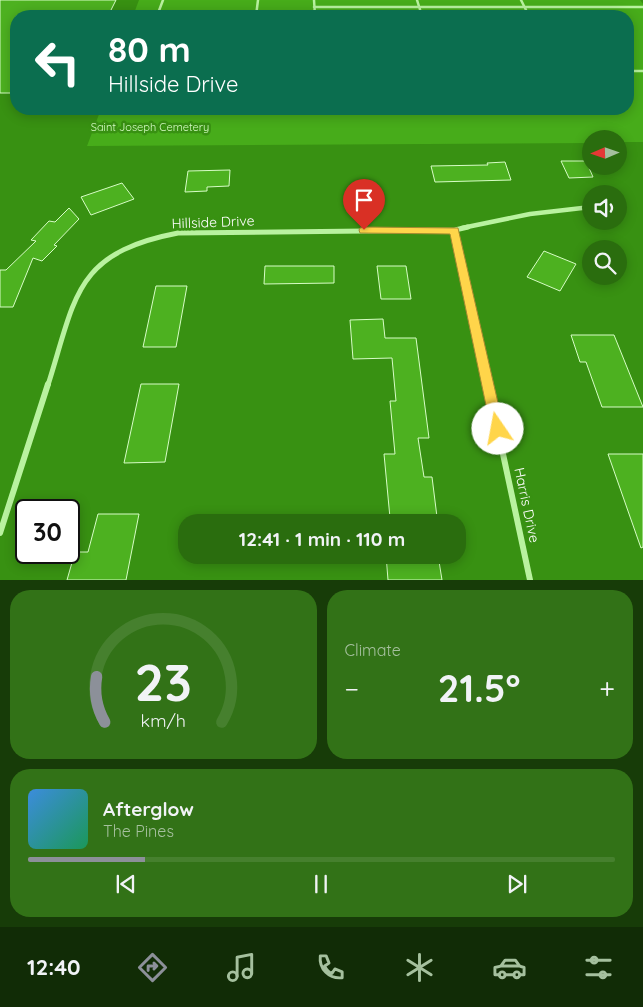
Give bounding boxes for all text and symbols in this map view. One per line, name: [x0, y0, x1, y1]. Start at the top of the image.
text: 80 m: [108, 27, 191, 71]
icon: left: [25, 30, 90, 95]
text: Hillside Drive: [108, 70, 238, 98]
park label: Saint Joseph Cemetery: [91, 120, 209, 134]
north arrow: [582, 130, 628, 175]
map controls: [582, 130, 627, 285]
pin: [343, 179, 385, 230]
button: sound: [582, 185, 627, 230]
icon: arrive: [350, 186, 378, 214]
street label: Hillside Drive: [171, 212, 255, 232]
button: search: [582, 240, 627, 285]
position arrow: [471, 402, 523, 454]
street label: Harris Drive: [510, 466, 544, 544]
speed limit sign: 30: [15, 499, 80, 564]
text: 12:41 · 1 min · 110 m: [239, 527, 405, 551]
text: Climate: [345, 640, 401, 660]
text: 23: [134, 649, 192, 714]
text: 21.5°: [438, 664, 520, 712]
text: −: [345, 671, 359, 706]
text: +: [599, 671, 615, 706]
text: km/h: [141, 709, 186, 731]
text: Afterglow: [103, 797, 194, 821]
text: The Pines: [103, 821, 174, 841]
icon: previous: [112, 870, 140, 898]
icon: pause: [307, 870, 335, 898]
icon: next: [503, 870, 531, 898]
icon: directions: [135, 950, 170, 985]
icon: music: [224, 950, 259, 985]
icon: phone: [313, 950, 348, 985]
icon: climate: [402, 950, 437, 985]
icon: car: [492, 950, 527, 985]
icon: filters: [581, 950, 616, 985]
text: 12:40: [27, 953, 81, 981]

